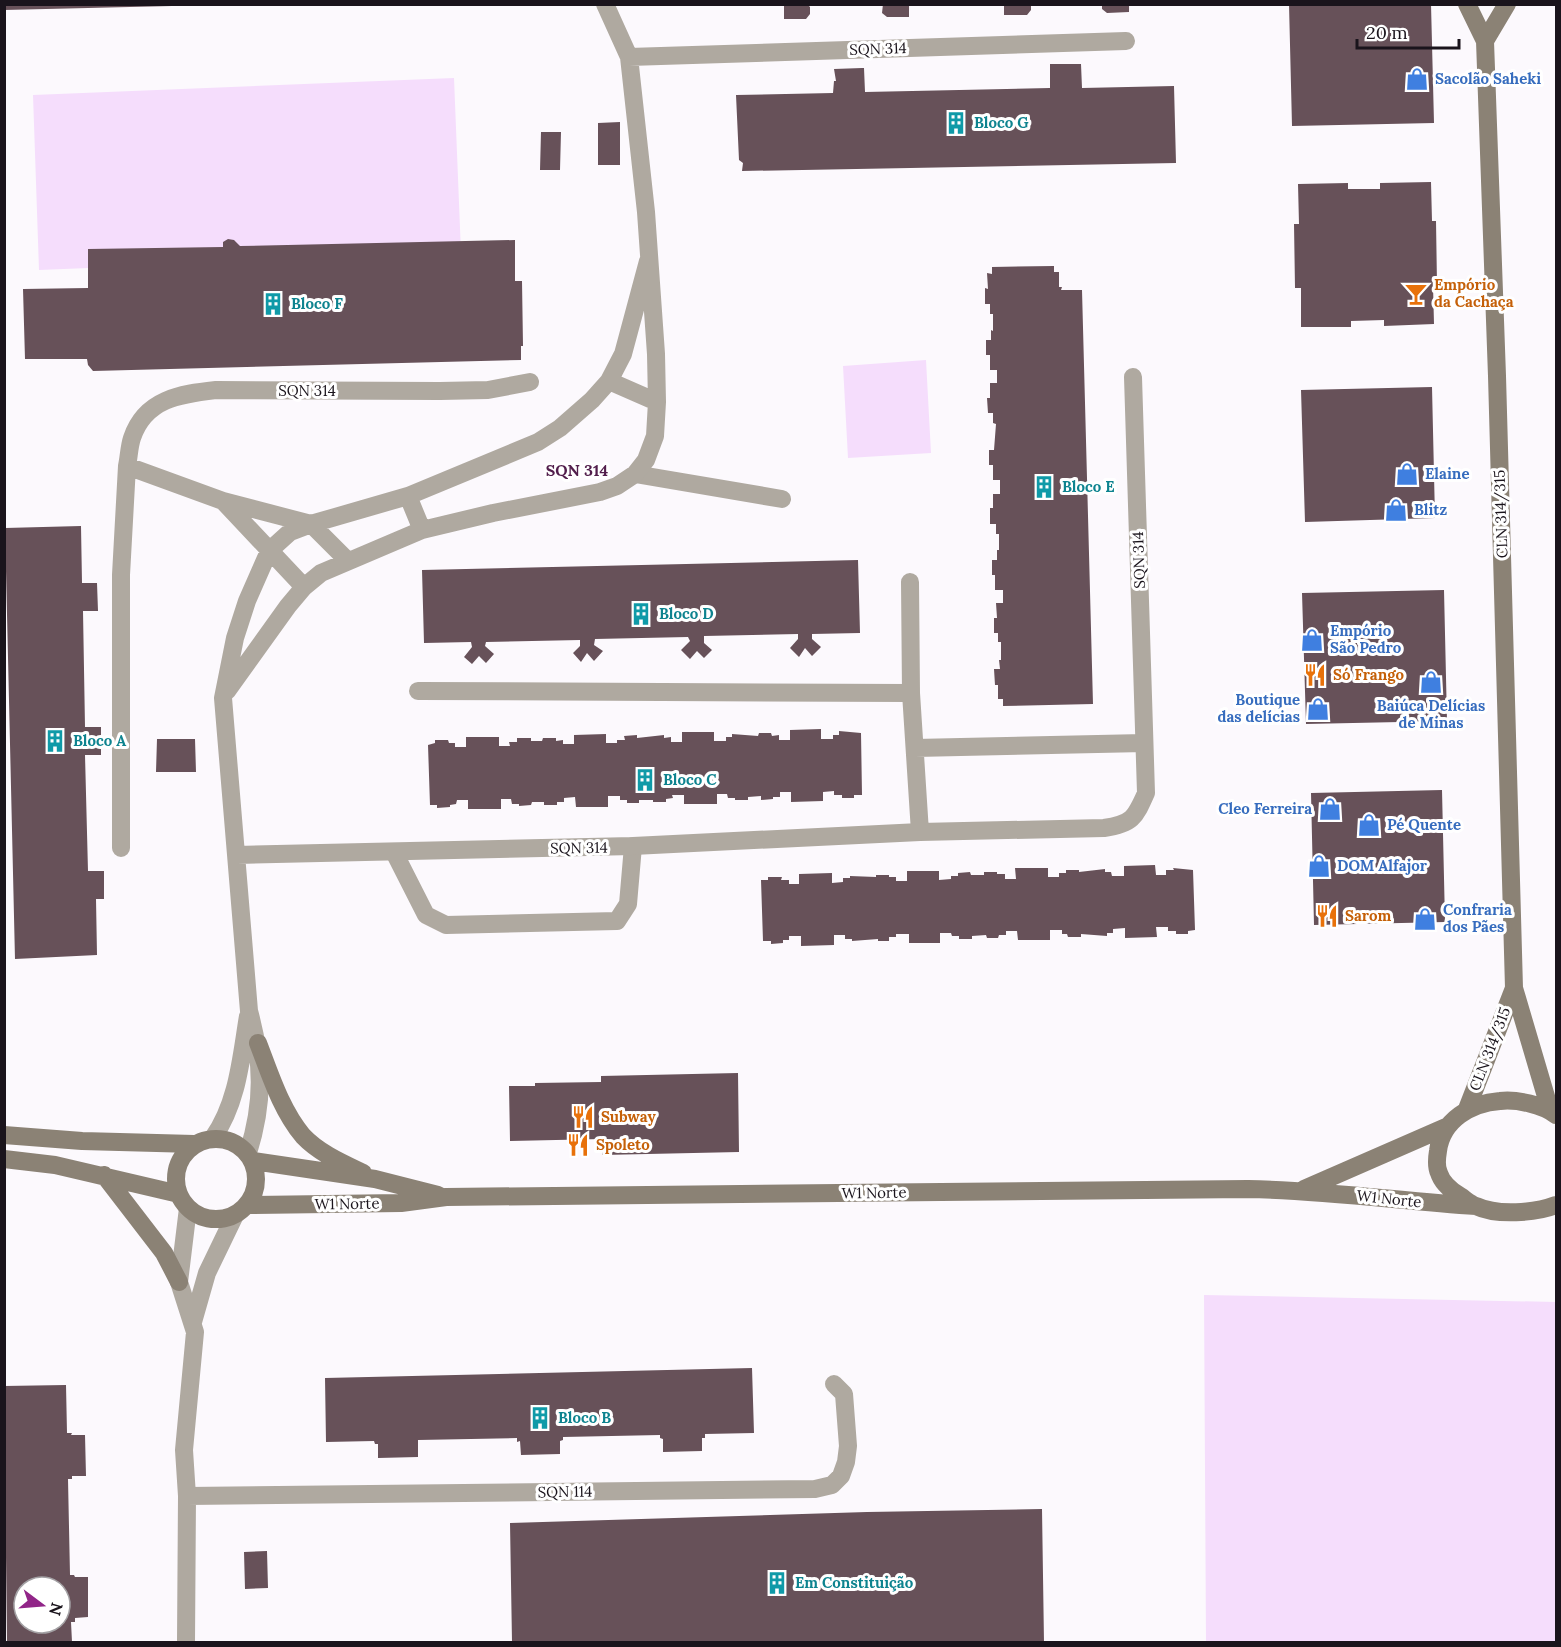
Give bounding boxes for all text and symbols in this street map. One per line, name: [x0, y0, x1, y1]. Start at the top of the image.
scale bar: [1357, 12, 1459, 50]
text: 20 m: [1366, 21, 1408, 44]
street label: SQN 314: [849, 38, 907, 59]
shop icon: Sacolão Saheki: [1404, 66, 1430, 92]
place label: Sacolão Saheki: [1435, 69, 1541, 88]
building icon: Bloco G: [943, 110, 969, 136]
place label: Bloco G: [974, 113, 1029, 132]
place label: Empório da Cachaça: [1434, 275, 1514, 311]
bar icon: Empório da Cachaça: [1403, 281, 1429, 307]
building icon: Bloco F: [260, 291, 286, 317]
place label: Bloco F: [291, 294, 343, 313]
street label: SQN 314: [278, 381, 336, 400]
district label: SQN 314: [546, 460, 608, 480]
shop icon: Elaine: [1394, 461, 1420, 487]
place label: Elaine: [1425, 464, 1469, 483]
street label: CLN 314/315: [1489, 469, 1513, 559]
building icon: Bloco E: [1031, 474, 1057, 500]
place label: Bloco E: [1062, 477, 1115, 496]
shop icon: Blitz: [1383, 497, 1409, 523]
place label: Blitz: [1414, 500, 1447, 519]
street label: SQN 314: [1128, 531, 1149, 589]
building icon: Bloco D: [628, 601, 654, 627]
place label: Bloco D: [659, 604, 714, 623]
place label: Empório São Pedro: [1330, 621, 1402, 657]
shop icon: Empório São Pedro: [1299, 627, 1325, 653]
restaurant icon: Só Frango: [1302, 662, 1328, 688]
place label: Só Frango: [1333, 665, 1405, 684]
shop icon: Baiúca Delícias de Minas: [1418, 669, 1444, 695]
place label: Boutique das delícias: [1218, 690, 1300, 726]
shop icon: Boutique das delícias: [1305, 696, 1331, 722]
place label: Baiúca Delícias de Minas: [1377, 696, 1485, 732]
building icon: Bloco A: [42, 728, 68, 754]
place label: Bloco A: [73, 731, 126, 750]
building icon: Bloco C: [632, 767, 658, 793]
place label: Bloco C: [663, 770, 717, 789]
shop icon: Cleo Ferreira: [1317, 796, 1343, 822]
place label: Cleo Ferreira: [1218, 799, 1312, 818]
shop icon: Pé Quente: [1356, 812, 1382, 838]
place label: Pé Quente: [1387, 815, 1461, 834]
street label: SQN 314: [550, 837, 608, 858]
shop icon: DOM Alfajor: [1306, 853, 1332, 879]
place label: DOM Alfajor: [1337, 856, 1428, 875]
place label: Confraria dos Pães: [1443, 900, 1512, 936]
restaurant icon: Sarom: [1314, 903, 1340, 929]
place label: Sarom: [1345, 906, 1391, 925]
shop icon: Confraria dos Pães: [1412, 906, 1438, 932]
street label: CLN 314/315: [1465, 1004, 1515, 1094]
restaurant icon: Subway: [570, 1104, 596, 1130]
place label: Subway: [601, 1107, 656, 1126]
restaurant icon: Spoleto: [565, 1132, 591, 1158]
place label: Spoleto: [596, 1135, 650, 1154]
street label: W1 Norte: [841, 1182, 907, 1203]
street label: W1 Norte: [1356, 1186, 1422, 1211]
street label: W1 Norte: [314, 1193, 380, 1214]
building icon: Bloco B: [527, 1405, 553, 1431]
place label: Bloco B: [558, 1408, 611, 1427]
street label: SQN 114: [537, 1482, 593, 1501]
building icon: Em Constituição: [764, 1570, 790, 1596]
place label: Em Constituição: [795, 1573, 914, 1592]
north arrow: [12, 1575, 72, 1635]
text: N: [45, 1600, 68, 1618]

